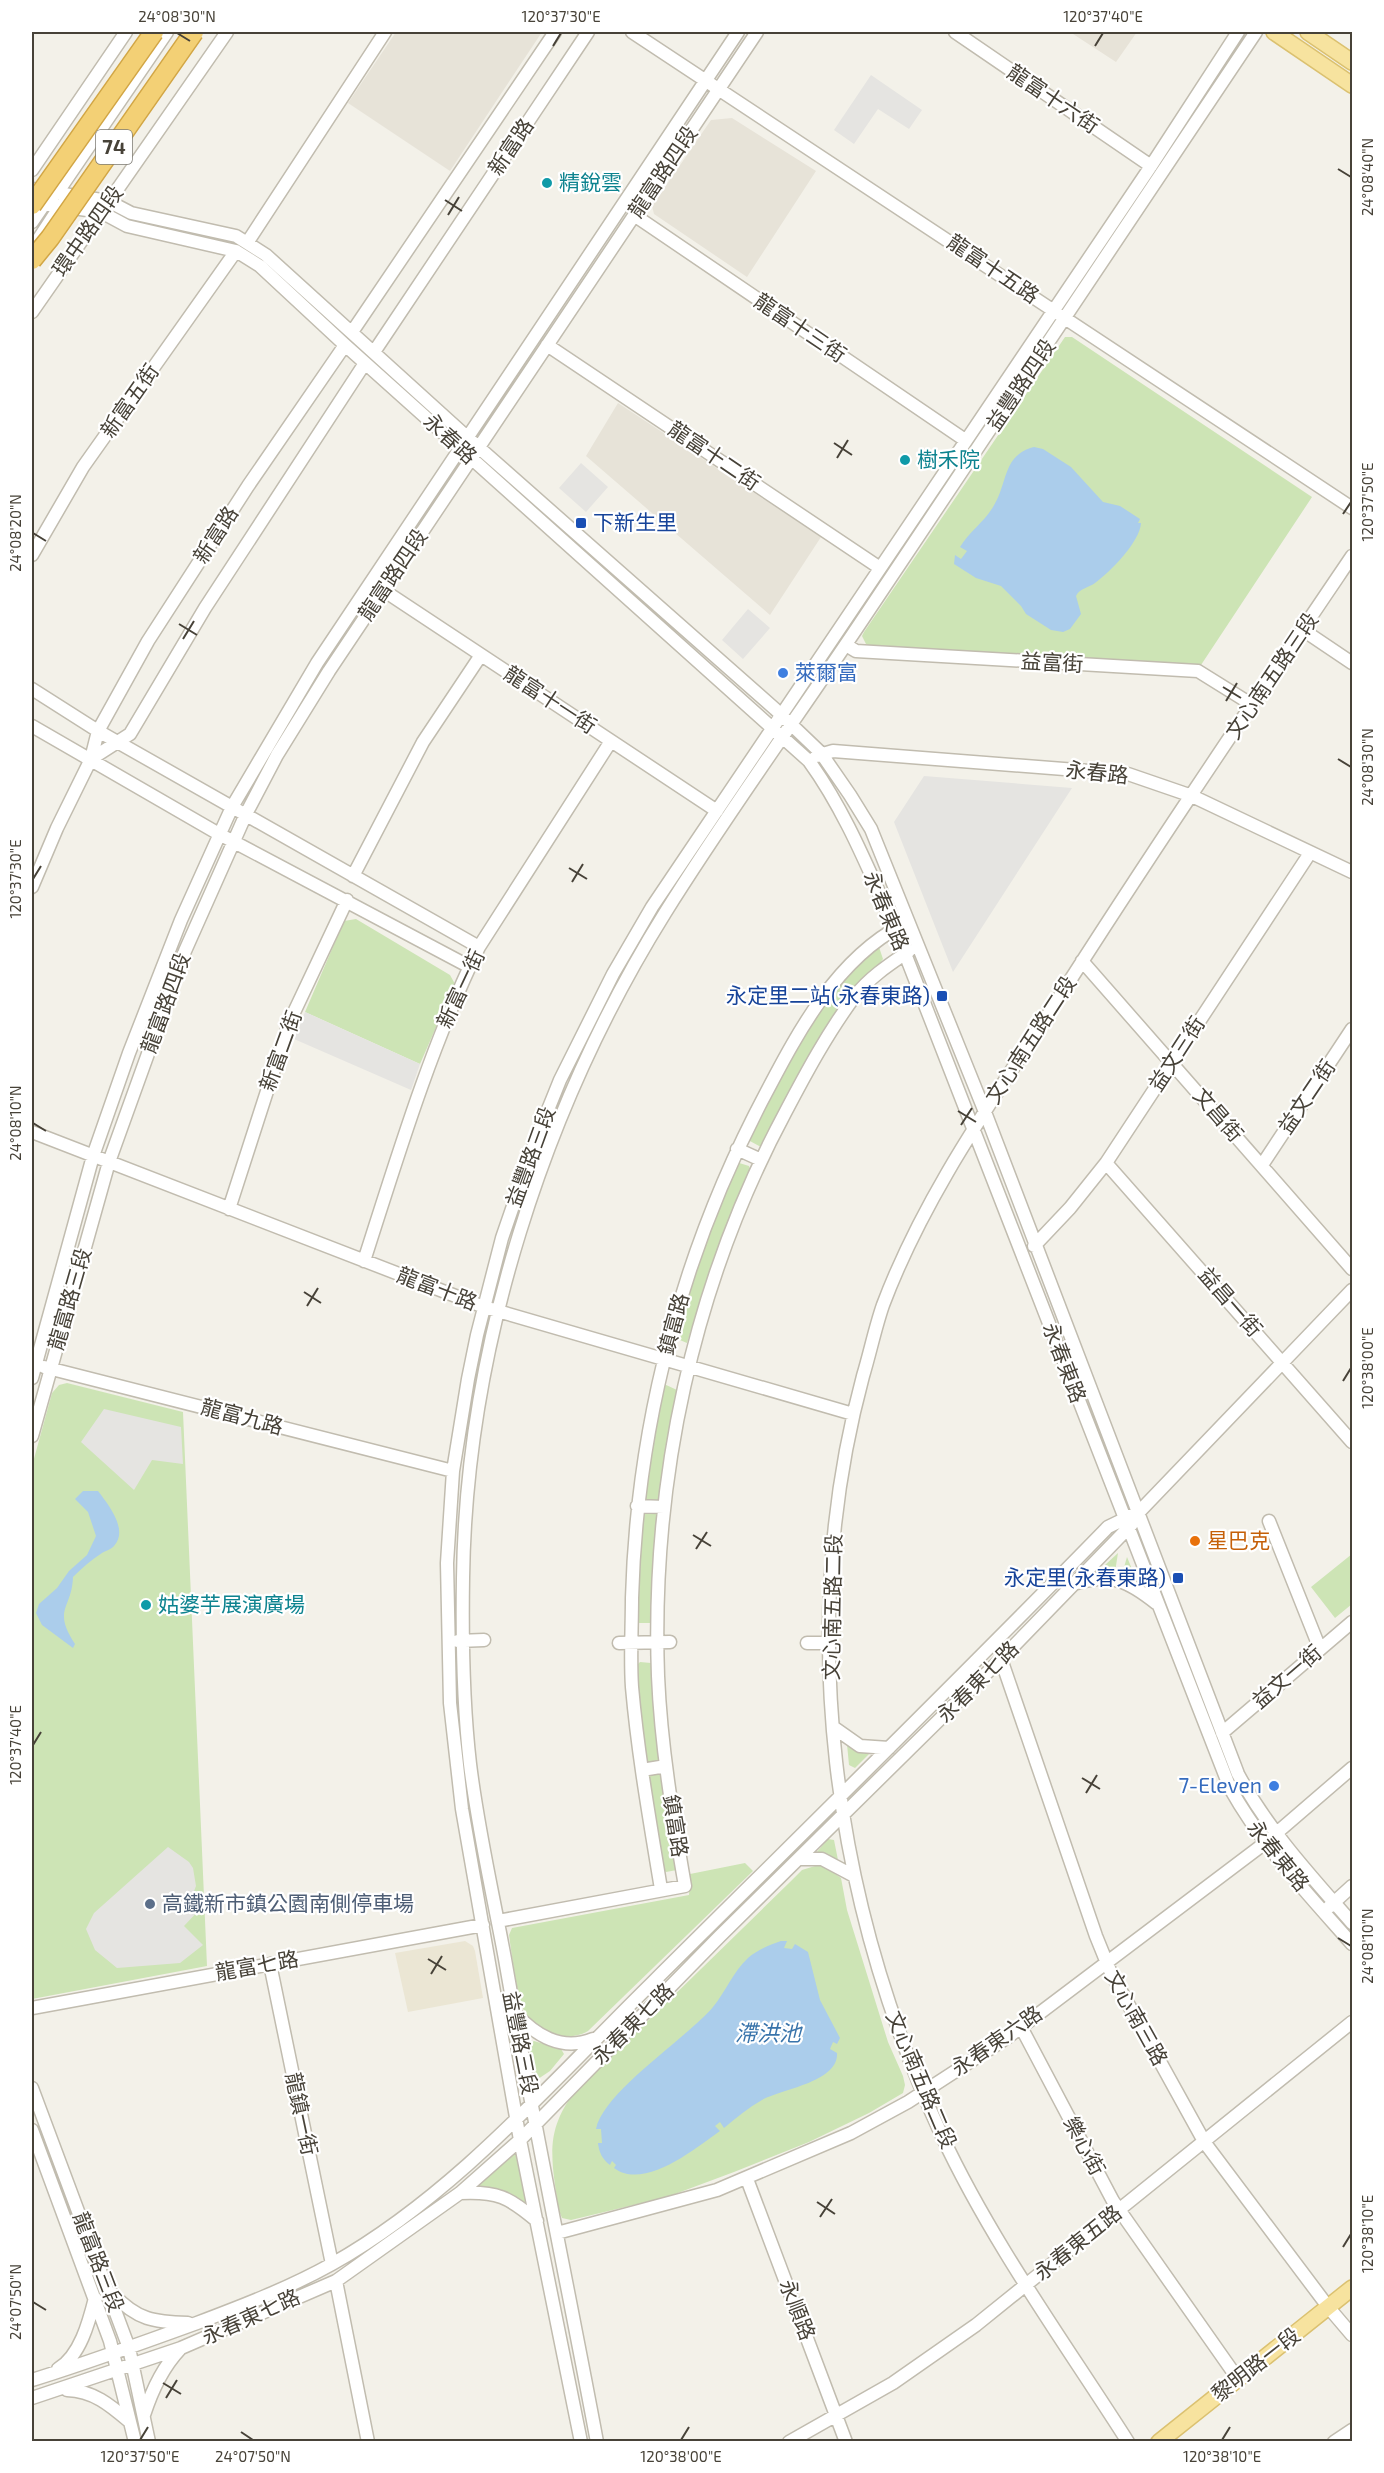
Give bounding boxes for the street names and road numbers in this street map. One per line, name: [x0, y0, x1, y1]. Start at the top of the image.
street label: 龍富十六街: [1003, 58, 1104, 137]
street label: 新富路: [482, 113, 538, 179]
street label: 龍富路四段: [622, 121, 701, 222]
road number: 74: [96, 130, 132, 164]
street label: 環中路四段: [46, 180, 127, 280]
street label: 龍富十五路: [943, 228, 1044, 307]
street label: 龍富十三街: [750, 287, 851, 366]
street label: 益豐路四段: [980, 334, 1059, 435]
street label: 新富五街: [94, 359, 163, 442]
street label: 永春路: [419, 408, 483, 468]
street label: 龍富十二街: [664, 415, 765, 494]
street label: 新富路: [187, 501, 242, 567]
street label: 龍富路四段: [352, 524, 431, 625]
street label: 文心南五路三段: [1219, 607, 1322, 743]
street label: 益富街: [1020, 647, 1084, 676]
street label: 龍富十一街: [500, 660, 602, 738]
street label: 永春路: [1065, 756, 1130, 787]
street label: 永春東路: [859, 867, 915, 954]
street label: 新富一街: [431, 945, 489, 1032]
street label: 龍富路四段: [135, 949, 194, 1056]
street label: 文心南五路二段: [979, 971, 1080, 1108]
street label: 新富二街: [253, 1007, 306, 1094]
street label: 益文三街: [1142, 1011, 1209, 1095]
street label: 益文二街: [1272, 1054, 1340, 1138]
street label: 文昌街: [1189, 1082, 1249, 1146]
street label: 益豐路三段: [500, 1103, 559, 1210]
street label: 龍富路三段: [42, 1245, 95, 1352]
street label: 龍富十路: [394, 1261, 481, 1314]
street label: 益昌一街: [1194, 1261, 1268, 1341]
street label: 鎮富路: [652, 1290, 693, 1357]
street label: 永春東路: [1039, 1319, 1092, 1406]
street label: 龍富九路: [199, 1393, 286, 1438]
street label: 文心南五路二段: [818, 1533, 845, 1681]
street label: 永春東七路: [931, 1635, 1023, 1727]
street label: 益文一街: [1246, 1639, 1326, 1713]
street label: 鎮富路: [659, 1793, 694, 1859]
street label: 永春東路: [1243, 1815, 1315, 1896]
street label: 龍富七路: [213, 1945, 300, 1984]
street label: 文心南三路: [1101, 1965, 1174, 2069]
street label: 永春東七路: [586, 1977, 678, 2069]
street label: 益豐路三段: [499, 1989, 544, 2097]
street label: 永春東六路: [946, 1999, 1046, 2080]
street label: 文心南五路二段: [882, 2007, 963, 2152]
street label: 龍鎮一街: [282, 2070, 323, 2157]
street label: 樂心街: [1059, 2112, 1111, 2179]
street label: 永春東五路: [1028, 2199, 1126, 2285]
street label: 龍富路三段: [69, 2208, 130, 2315]
street label: 永順路: [775, 2276, 821, 2343]
street label: 永春東七路: [197, 2283, 303, 2348]
street label: 黎明路一段: [1206, 2322, 1304, 2406]

